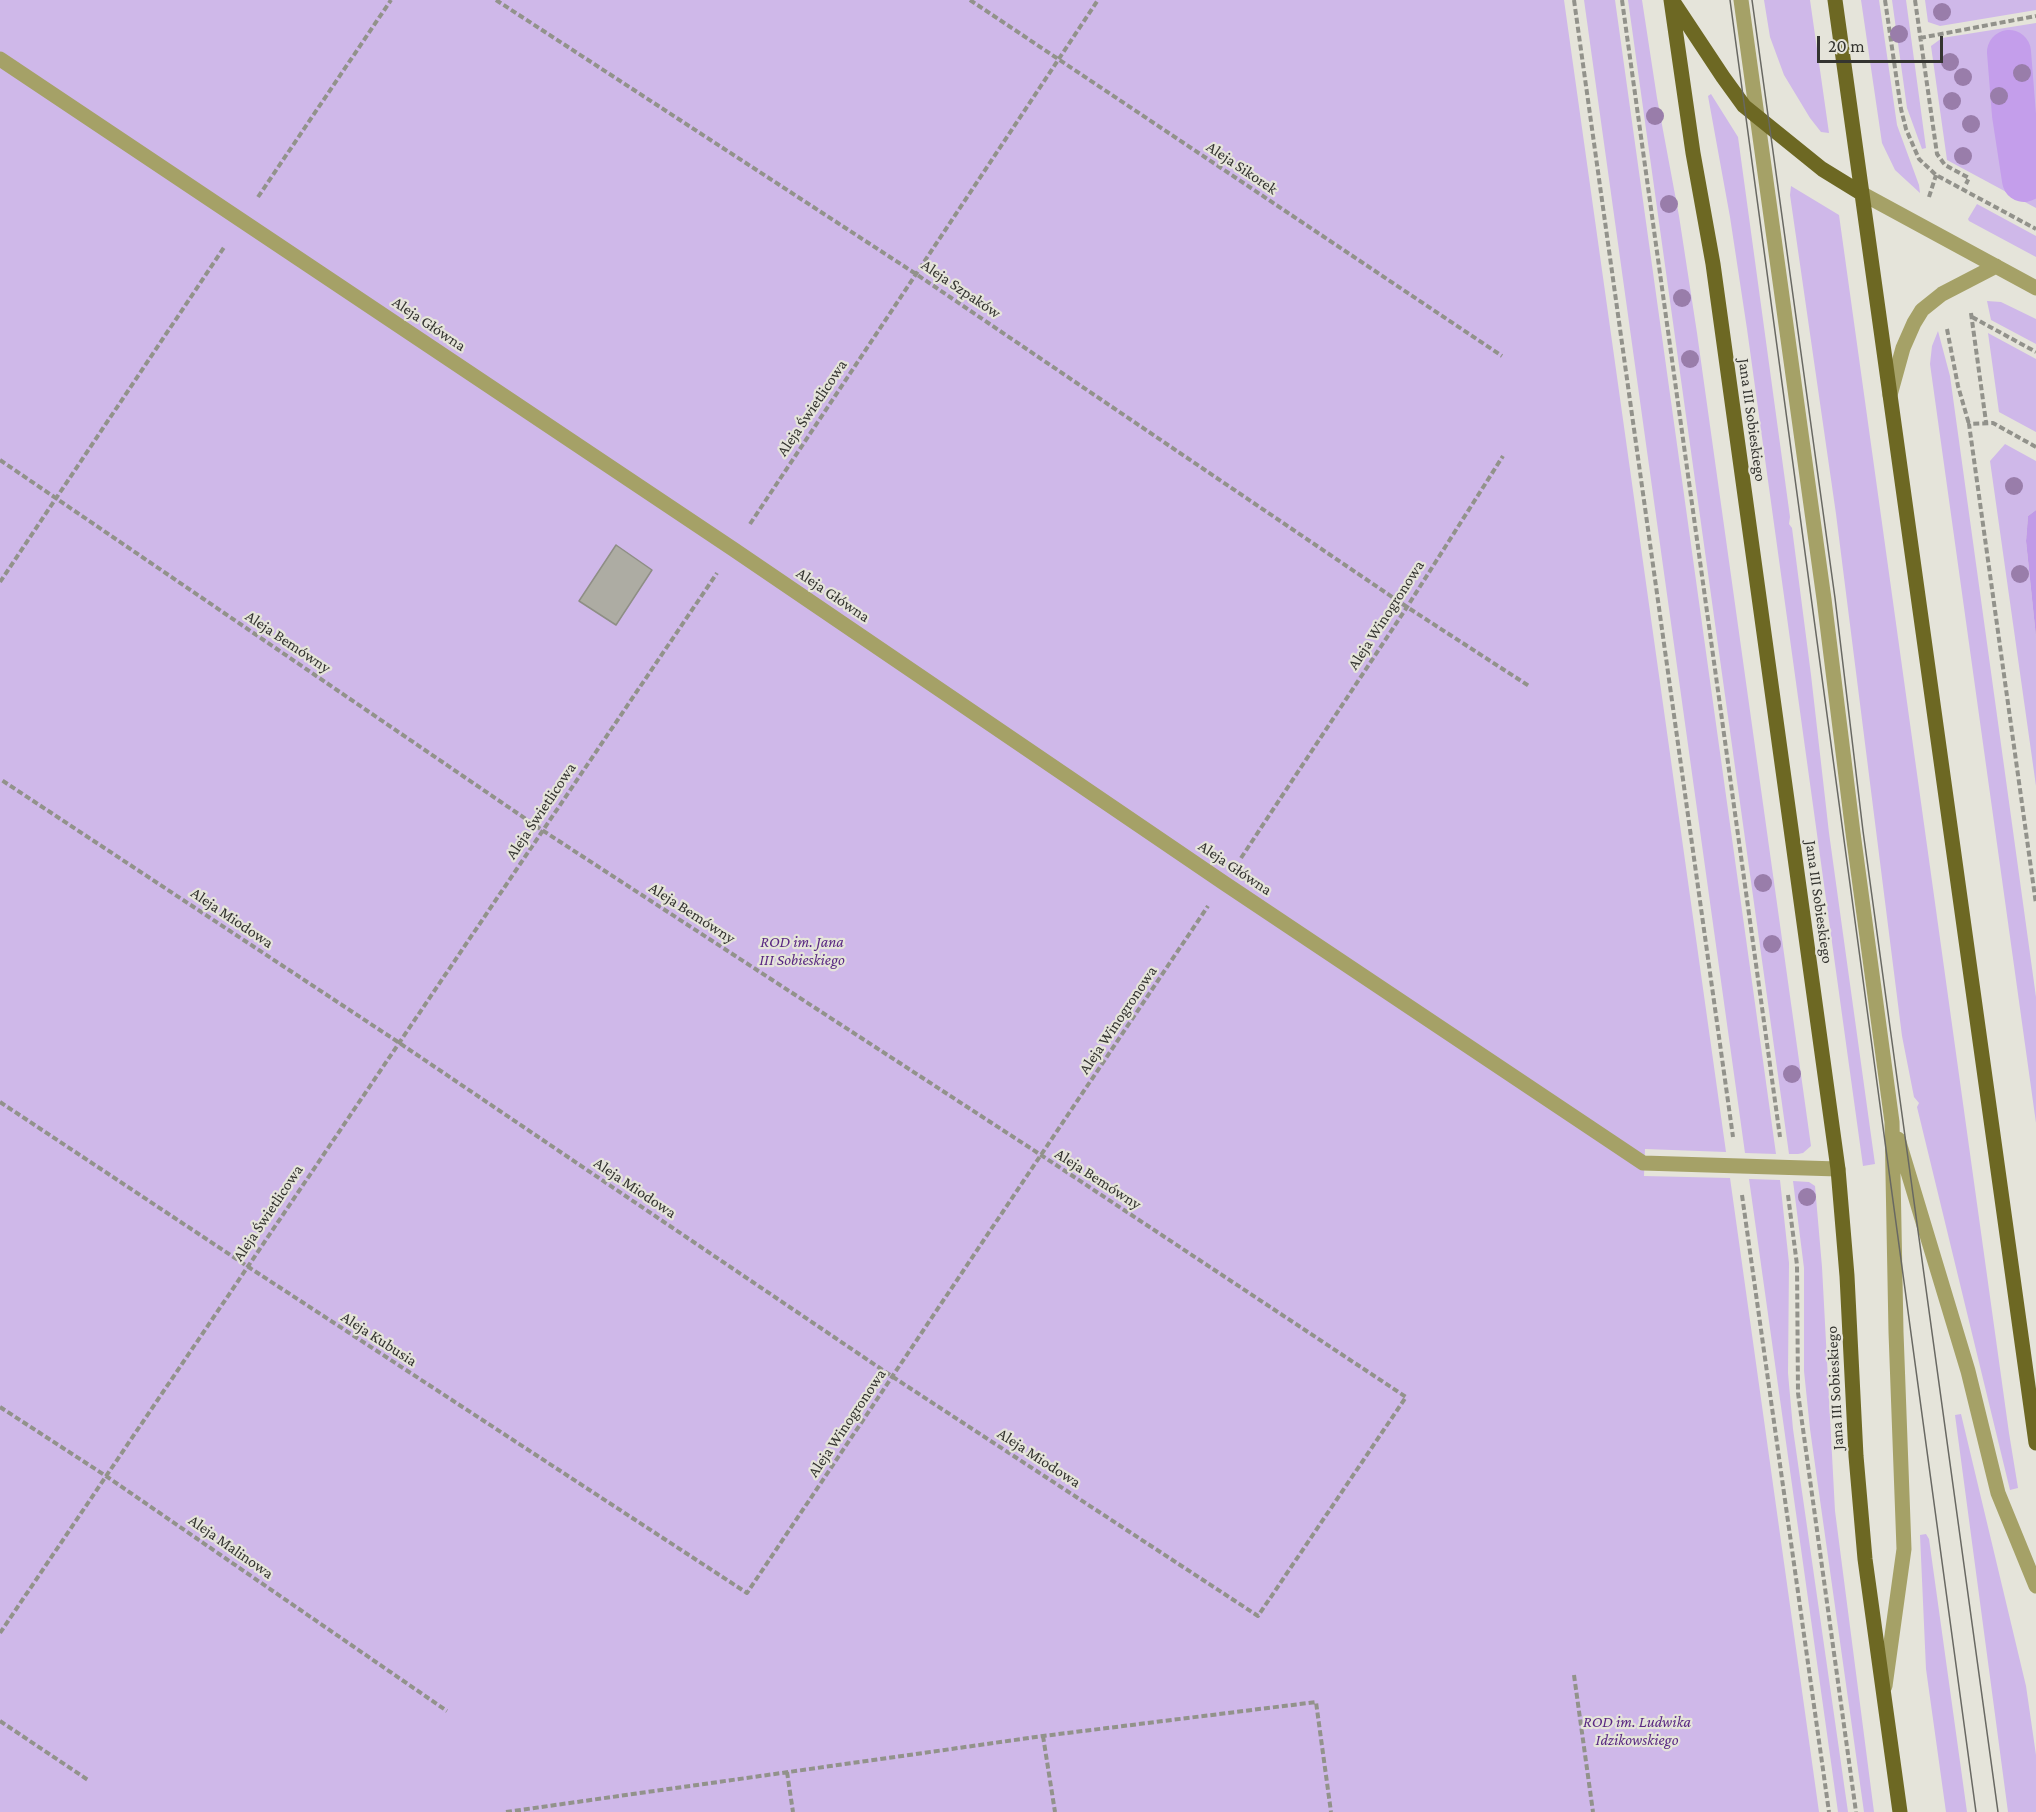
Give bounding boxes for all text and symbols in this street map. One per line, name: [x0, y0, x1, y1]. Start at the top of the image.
scale bar: [1820, 24, 1946, 62]
text: 20 m: [1828, 36, 1865, 56]
street label: Aleja Sikorek: [1203, 137, 1281, 199]
street label: Aleja Szpaków: [918, 255, 1004, 323]
street label: Aleja Główna: [389, 292, 469, 356]
street label: Aleja Świetlicowa: [773, 356, 851, 460]
street label: Jana III Sobieskiego: [1734, 357, 1770, 483]
street label: Aleja Winogronowa: [1344, 557, 1428, 673]
street label: Aleja Główna: [793, 563, 873, 627]
street label: Aleja Bemówny: [242, 606, 334, 678]
street label: Aleja Świetlicowa: [502, 759, 580, 863]
street label: Aleja Główna: [1195, 836, 1275, 900]
street label: Jana III Sobieskiego: [1801, 839, 1837, 965]
street label: Aleja Bemówny: [645, 878, 739, 948]
street label: Aleja Miodowa: [187, 883, 277, 953]
park label: ROD im. Jana III Sobieskiego: [759, 932, 845, 970]
street label: Aleja Winogronowa: [1075, 962, 1161, 1078]
street label: Aleja Bemówny: [1051, 1144, 1145, 1214]
street label: Aleja Miodowa: [590, 1153, 680, 1223]
street label: Aleja Świetlicowa: [229, 1161, 307, 1265]
street label: Aleja Kubusia: [337, 1307, 421, 1371]
street label: Jana III Sobieskiego: [1822, 1325, 1848, 1451]
street label: Aleja Winogronowa: [804, 1365, 890, 1481]
street label: Aleja Miodowa: [994, 1424, 1084, 1492]
street label: Aleja Malinowa: [185, 1511, 277, 1583]
park label: ROD im. Ludwika Idzikowskiego: [1583, 1712, 1691, 1750]

